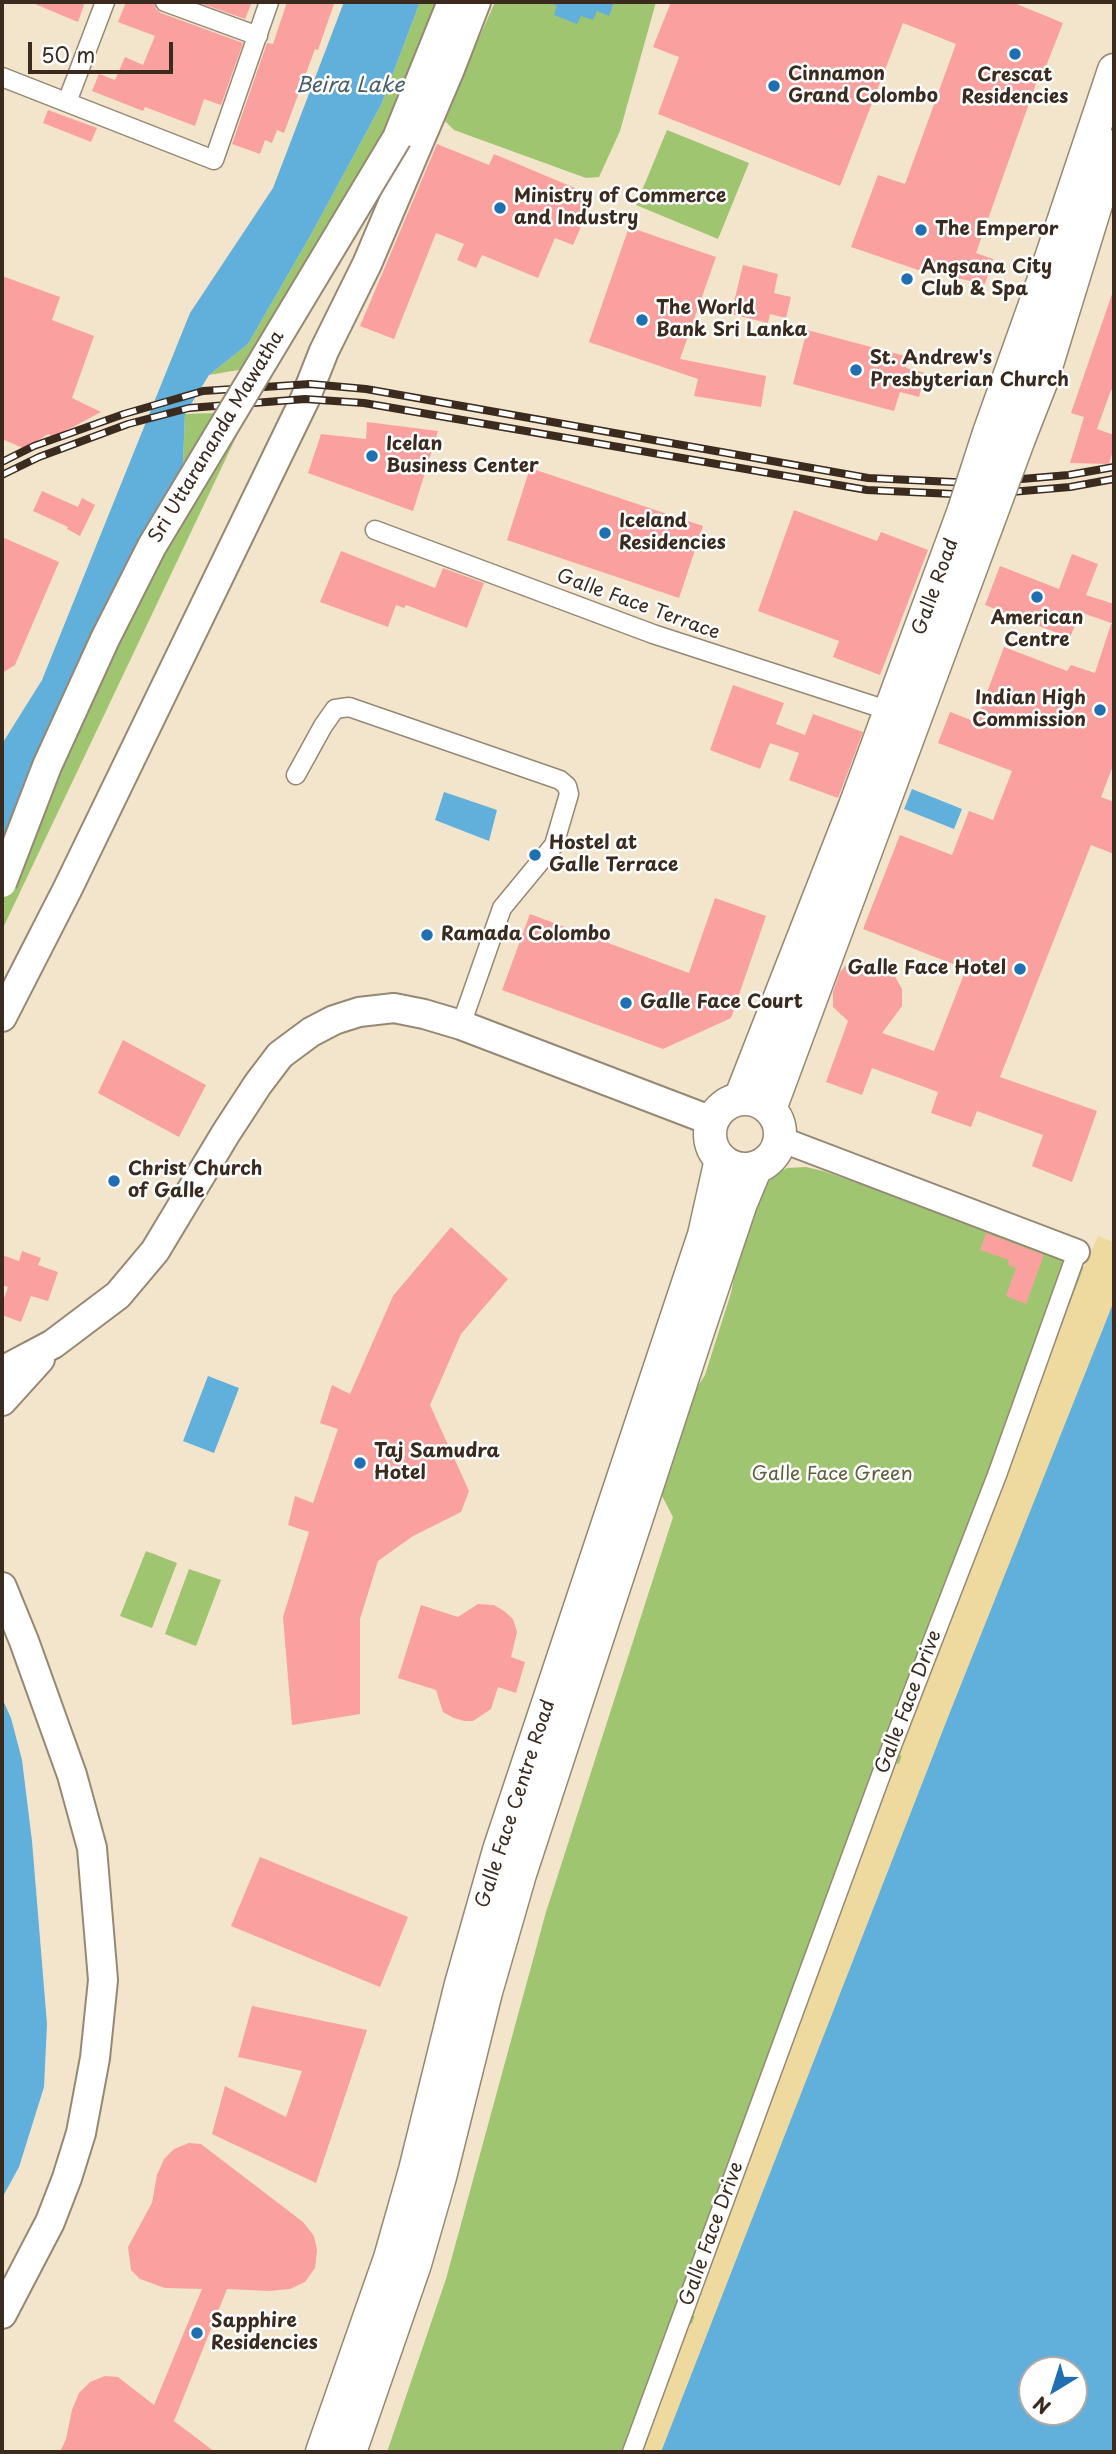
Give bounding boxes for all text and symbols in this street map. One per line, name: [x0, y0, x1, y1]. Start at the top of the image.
scale bar: [32, 28, 177, 72]
text: 50 m: [41, 38, 95, 70]
marker: Crescat Residencies: [1007, 46, 1023, 62]
place label: Cinnamon Grand Colombo: [788, 64, 938, 108]
place label: Crescat Residencies: [962, 65, 1068, 109]
water label: Beira Lake: [296, 73, 404, 99]
marker: Cinnamon Grand Colombo: [766, 78, 782, 94]
place label: Ministry of Commerce and Industry: [514, 186, 726, 230]
marker: Ministry of Commerce and Industry: [492, 200, 508, 216]
place label: The Emperor: [935, 219, 1058, 241]
marker: The Emperor: [913, 222, 929, 238]
place label: Angsana City Club & Spa: [921, 257, 1052, 301]
marker: Angsana City Club & Spa: [899, 271, 915, 287]
place label: The World Bank Sri Lanka: [656, 298, 807, 342]
marker: The World Bank Sri Lanka: [634, 312, 650, 328]
street label: Sri Uttarananda Mawatha: [145, 327, 289, 547]
place label: St. Andrew's Presbyterian Church: [870, 348, 1069, 392]
marker: St. Andrew's Presbyterian Church: [848, 362, 864, 378]
place label: Icelan Business Center: [386, 434, 539, 478]
marker: Icelan Business Center: [364, 448, 380, 464]
place label: Iceland Residencies: [619, 511, 726, 555]
marker: Iceland Residencies: [597, 525, 613, 541]
street label: Galle Road: [908, 536, 964, 638]
street label: Galle Face Terrace: [553, 565, 723, 645]
marker: American Centre: [1029, 589, 1045, 605]
place label: American Centre: [991, 608, 1083, 652]
place label: Indian High Commission: [972, 688, 1086, 732]
marker: Indian High Commission: [1092, 702, 1108, 718]
place label: Hostel at Galle Terrace: [549, 833, 678, 877]
marker: Hostel at Galle Terrace: [527, 847, 543, 863]
place label: Ramada Colombo: [441, 924, 610, 946]
marker: Ramada Colombo: [419, 927, 435, 943]
place label: Galle Face Hotel: [847, 958, 1006, 980]
marker: Galle Face Hotel: [1012, 961, 1028, 977]
place label: Galle Face Court: [640, 992, 803, 1014]
marker: Galle Face Court: [618, 995, 634, 1011]
place label: Christ Church of Galle: [128, 1159, 262, 1203]
marker: Christ Church of Galle: [106, 1173, 122, 1189]
place label: Taj Samudra Hotel: [374, 1441, 500, 1485]
marker: Taj Samudra Hotel: [352, 1455, 368, 1471]
park label: Galle Face Green: [751, 1464, 913, 1486]
street label: Galle Face Drive: [871, 1627, 947, 1777]
street label: Galle Face Centre Road: [472, 1697, 560, 1911]
street label: Galle Face Drive: [675, 2159, 749, 2309]
place label: Sapphire Residencies: [211, 2311, 318, 2355]
marker: Sapphire Residencies: [189, 2325, 205, 2341]
north arrow: [1018, 2356, 1088, 2426]
text: N: [1027, 2390, 1056, 2422]

